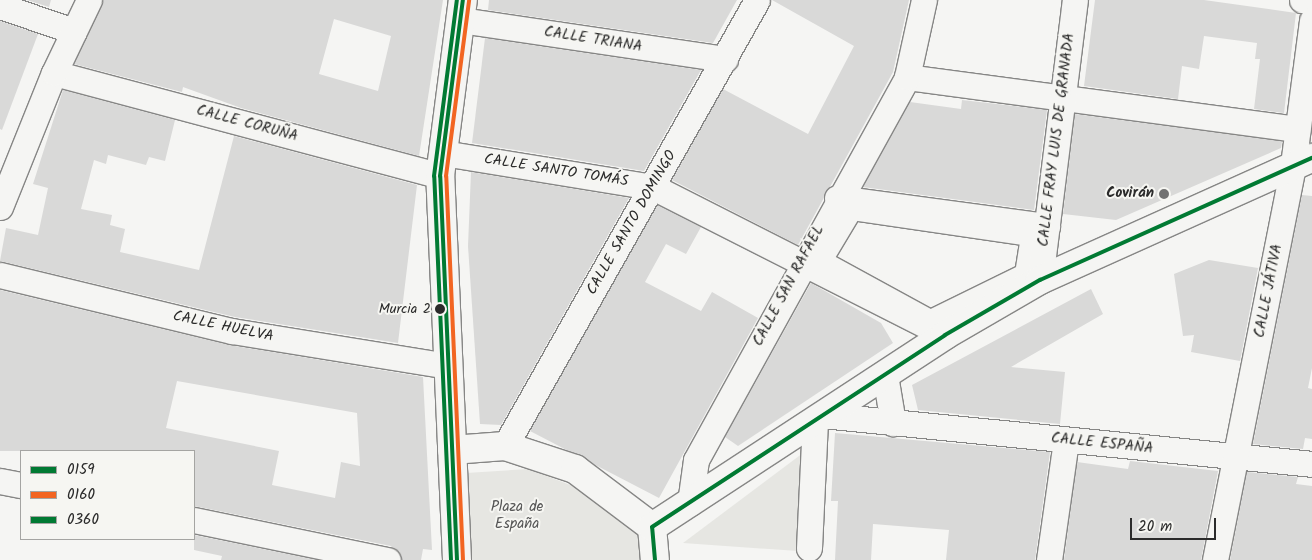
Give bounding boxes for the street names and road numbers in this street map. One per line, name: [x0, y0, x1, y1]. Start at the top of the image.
street label: CALLE TRIANA: [543, 23, 643, 57]
street label: CALLE FRAY LUIS DE GRANADA: [1035, 32, 1079, 248]
street label: CALLE CORUÑA: [194, 102, 300, 146]
street label: CALLE SANTO DOMINGO: [583, 148, 681, 298]
street label: CALLE SANTO TOMÁS: [483, 151, 629, 191]
street label: CALLE SAN RAFAEL: [750, 222, 828, 350]
street label: CALLE JÁTIVA: [1251, 243, 1287, 339]
street label: CALLE HUELVA: [171, 308, 275, 346]
street label: CALLE ESPAÑA: [1050, 430, 1154, 458]

